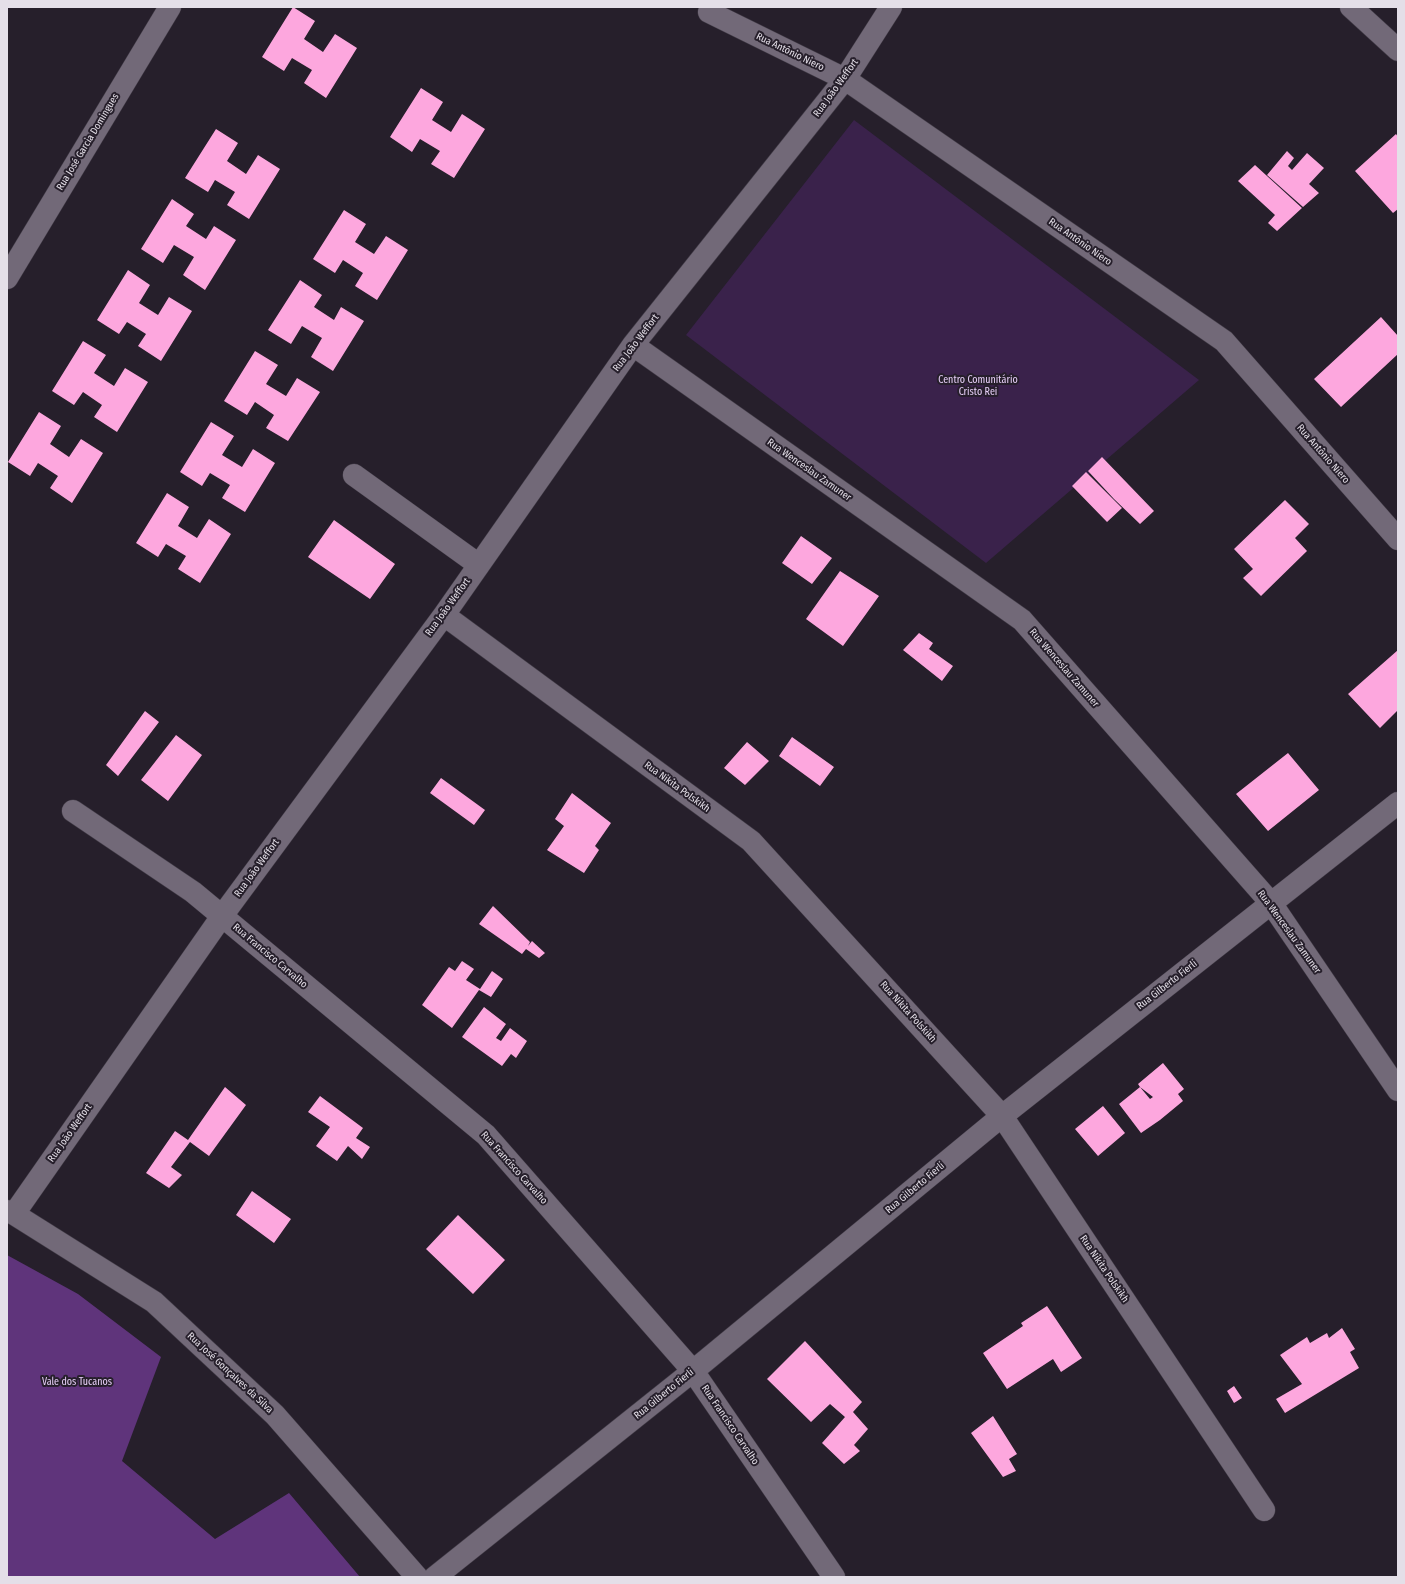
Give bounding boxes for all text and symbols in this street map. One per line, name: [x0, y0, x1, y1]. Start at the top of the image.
street label: Rua Antônio Niero: [754, 30, 826, 74]
street label: Rua João Weffort: [811, 57, 861, 119]
street label: Rua José Garcia Domingues: [54, 91, 122, 193]
street label: Rua Antônio Niero: [1046, 216, 1114, 268]
street label: Rua João Weffort: [611, 312, 661, 374]
park label: Centro Comunitário Cristo Rei: [938, 374, 1018, 398]
street label: Rua Antônio Niero: [1294, 422, 1352, 486]
street label: Rua Wenceslau Zamuner: [765, 436, 853, 504]
street label: Rua João Weffort: [423, 576, 473, 638]
street label: Rua Wenceslau Zamuner: [1027, 626, 1101, 710]
street label: Rua Nikita Polskikh: [642, 759, 712, 815]
street label: Rua João Weffort: [232, 837, 282, 899]
street label: Rua Wenceslau Zamuner: [1255, 888, 1323, 976]
street label: Rua Francisco Carvalho: [230, 921, 310, 991]
street label: Rua Gilberto Fierli: [1134, 958, 1200, 1012]
street label: Rua Nikita Polskikh: [877, 979, 939, 1045]
street label: Rua João Weffort: [45, 1101, 95, 1165]
street label: Rua Francisco Carvalho: [478, 1129, 550, 1207]
street label: Rua Gilberto Fierli: [883, 1160, 947, 1216]
street label: Rua Nikita Polskikh: [1077, 1233, 1131, 1305]
street label: Rua José Gonçalves da Silva: [185, 1330, 275, 1416]
street label: Rua Gilberto Fierli: [632, 1366, 696, 1422]
park label: Vale dos Tucanos: [42, 1376, 112, 1388]
street label: Rua Francisco Carvalho: [699, 1383, 761, 1467]

